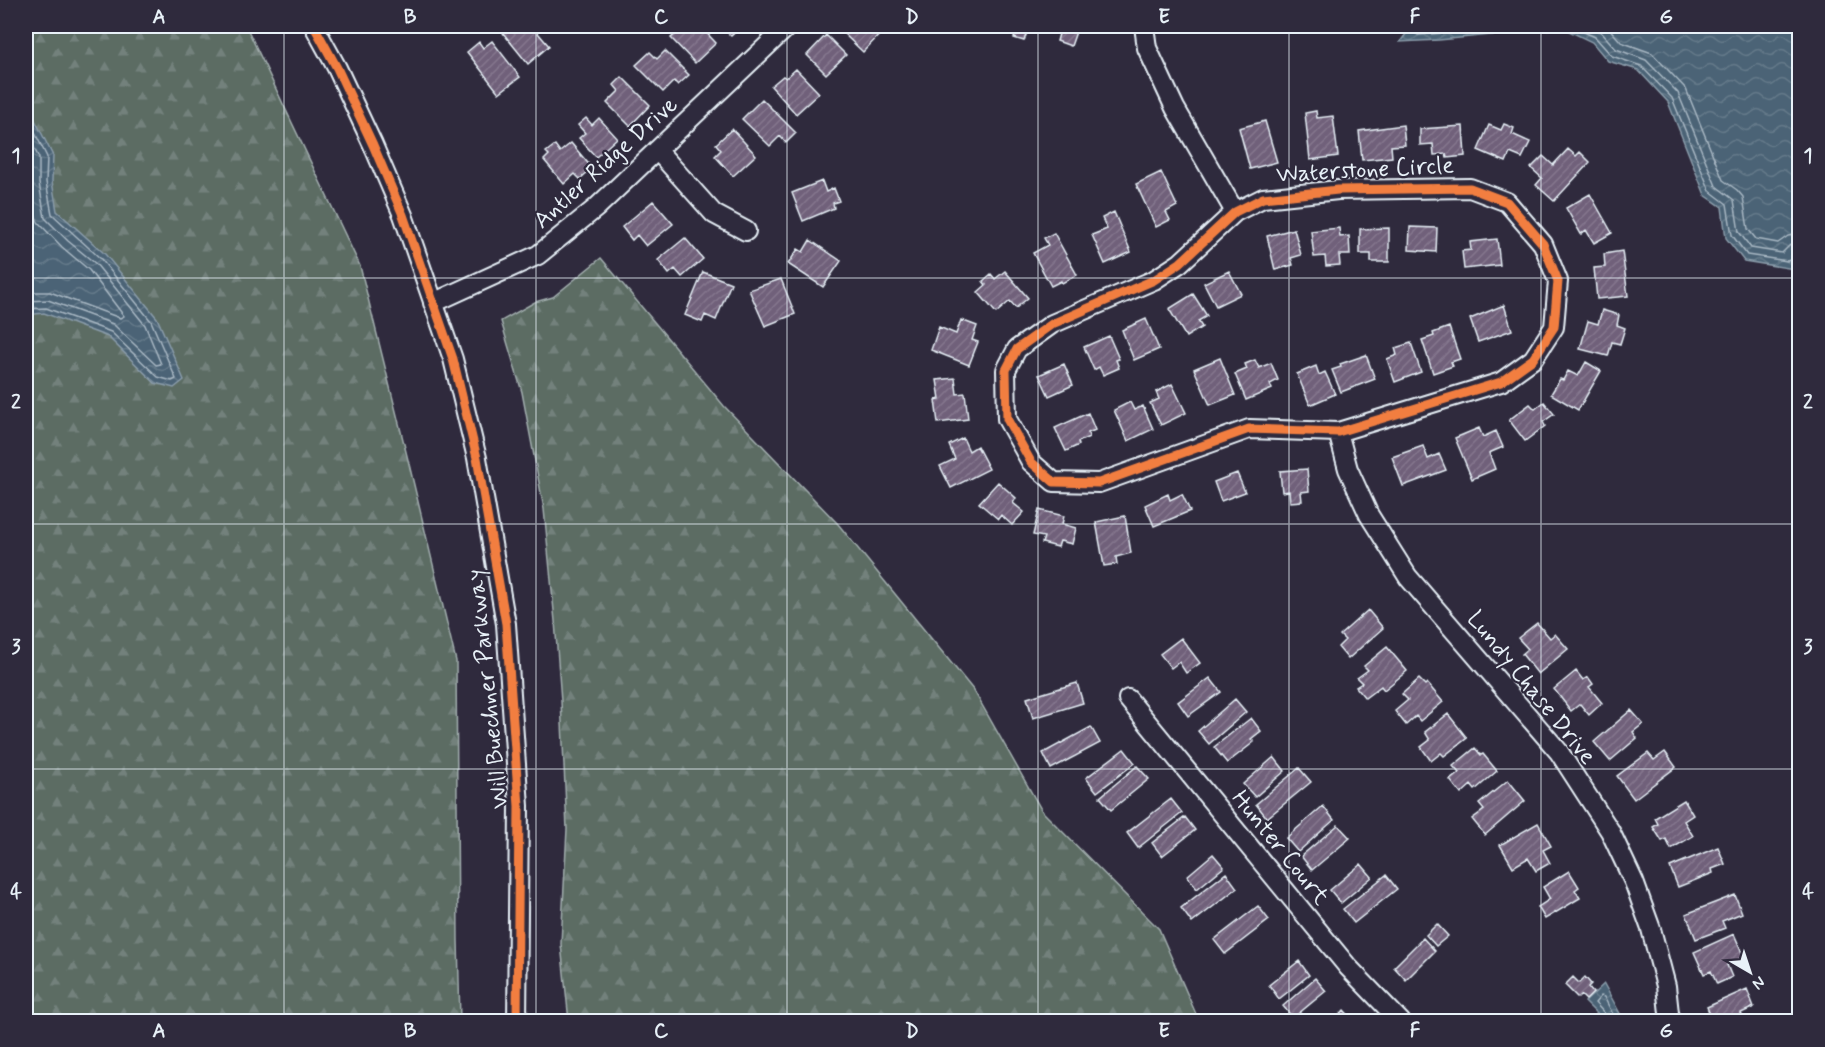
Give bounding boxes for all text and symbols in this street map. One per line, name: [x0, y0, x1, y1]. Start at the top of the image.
text: A: [152, 4, 166, 31]
text: B: [404, 4, 417, 31]
text: C: [654, 4, 669, 31]
text: D: [905, 4, 919, 31]
text: E: [1158, 4, 1170, 31]
text: F: [1410, 4, 1421, 31]
text: G: [1659, 4, 1673, 31]
street label: Antler Ridge Drive: [527, 90, 685, 236]
text: 1: [12, 143, 20, 170]
text: 1: [1804, 143, 1812, 170]
street label: Waterstone Circle: [1275, 150, 1455, 191]
text: 2: [11, 389, 21, 416]
text: 2: [1803, 389, 1813, 416]
street label: Will Buechner Parkway: [460, 567, 516, 810]
street label: Lundy Chase Drive: [1459, 605, 1603, 771]
text: 3: [11, 634, 21, 661]
text: 3: [1803, 634, 1813, 661]
street label: Hunter Court: [1224, 784, 1336, 912]
text: 4: [10, 879, 22, 906]
text: 4: [1802, 879, 1814, 906]
north arrow: [1720, 942, 1780, 1002]
text: N: [1748, 971, 1769, 994]
text: A: [152, 1018, 166, 1045]
text: B: [404, 1018, 417, 1045]
text: C: [654, 1018, 669, 1045]
text: D: [905, 1018, 919, 1045]
text: E: [1158, 1018, 1170, 1045]
text: F: [1410, 1018, 1421, 1045]
text: G: [1659, 1018, 1673, 1045]

